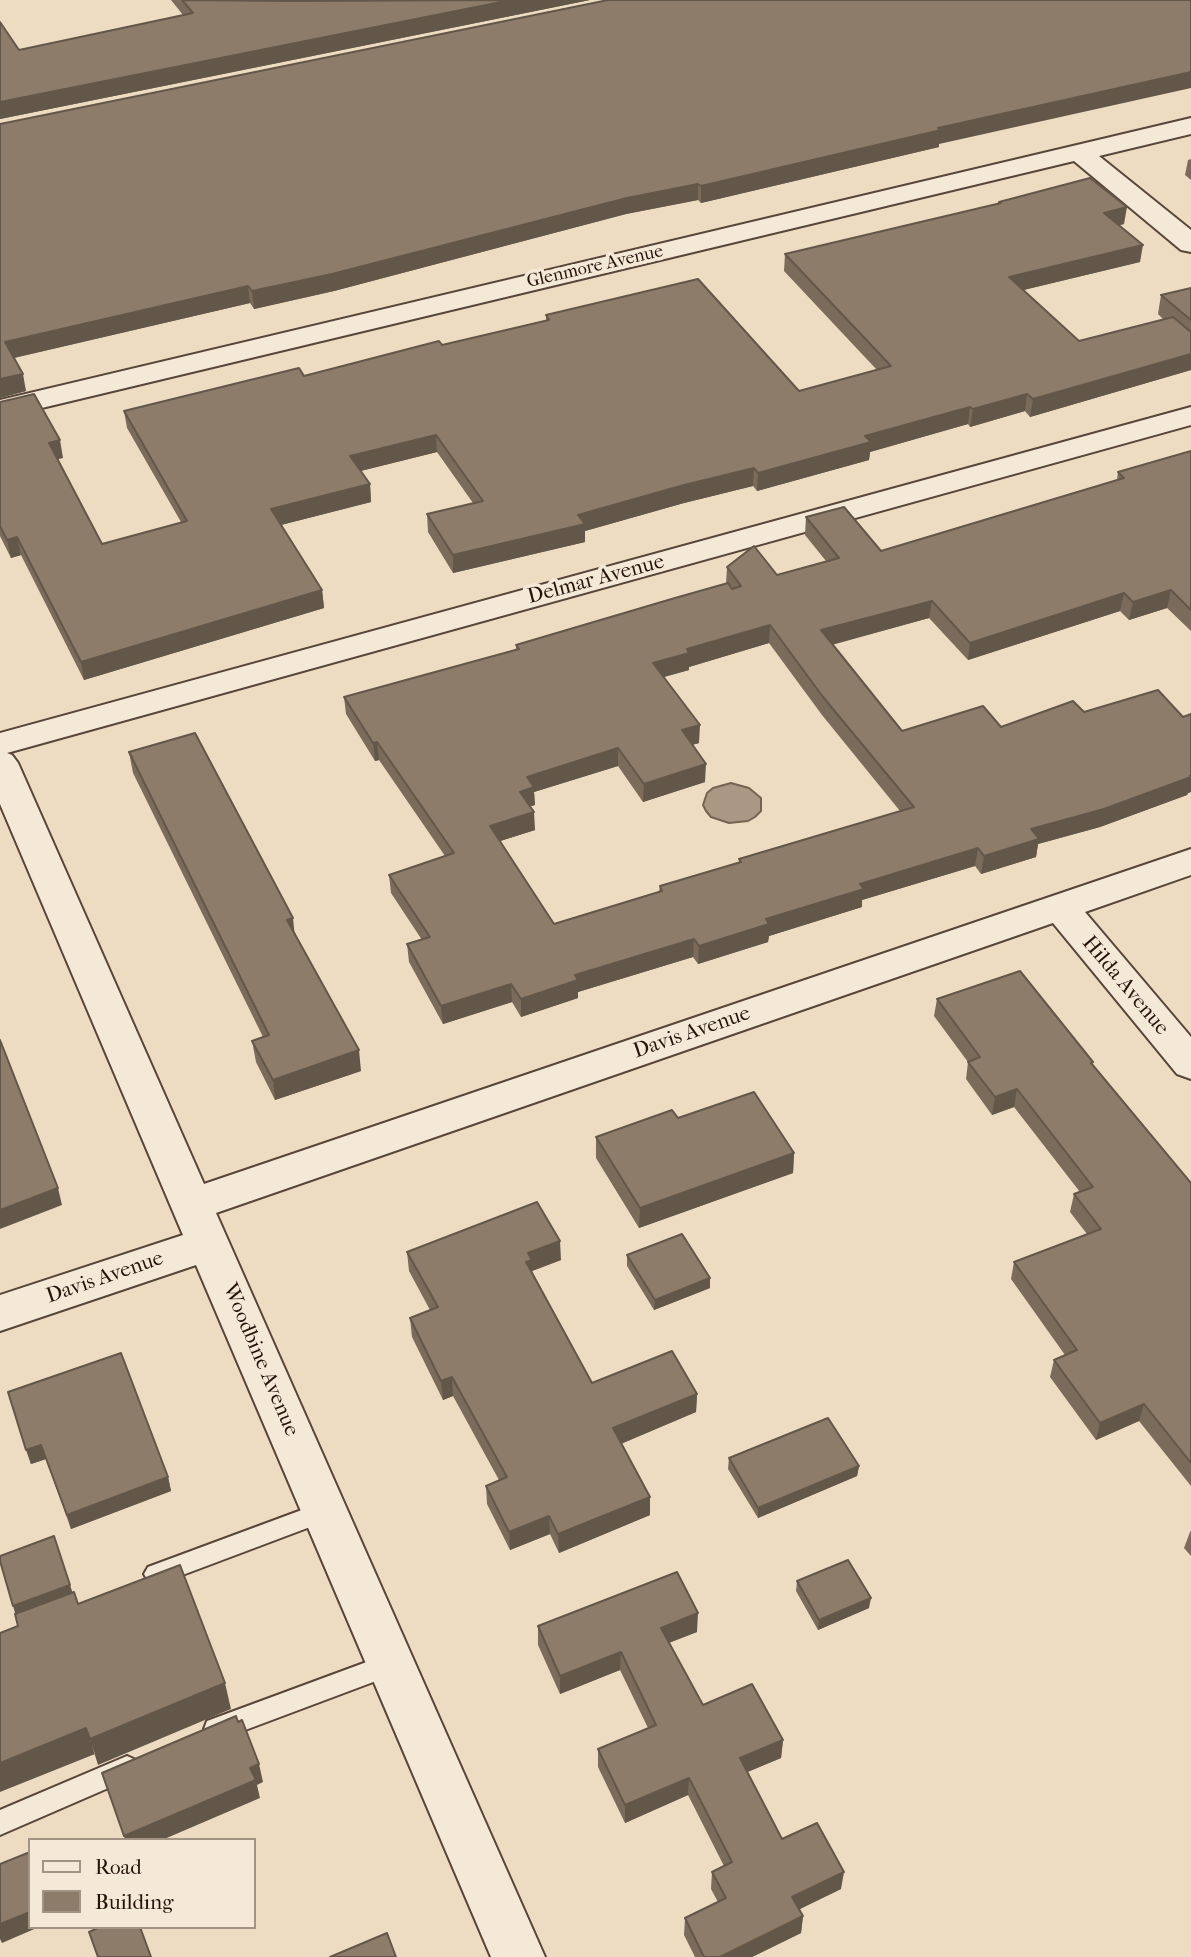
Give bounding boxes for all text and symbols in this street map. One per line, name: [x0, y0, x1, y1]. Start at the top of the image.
street label: Glenmore Avenue: [525, 241, 665, 293]
street label: Delmar Avenue: [525, 550, 667, 610]
street label: Hilda Avenue: [1076, 931, 1174, 1041]
street label: Davis Avenue: [630, 1001, 754, 1065]
street label: Davis Avenue: [43, 1246, 167, 1310]
street label: Woodbine Avenue: [216, 1280, 304, 1440]
legend: [28, 1838, 256, 1929]
text: Road: [95, 1855, 142, 1879]
text: Building: [95, 1890, 173, 1914]

